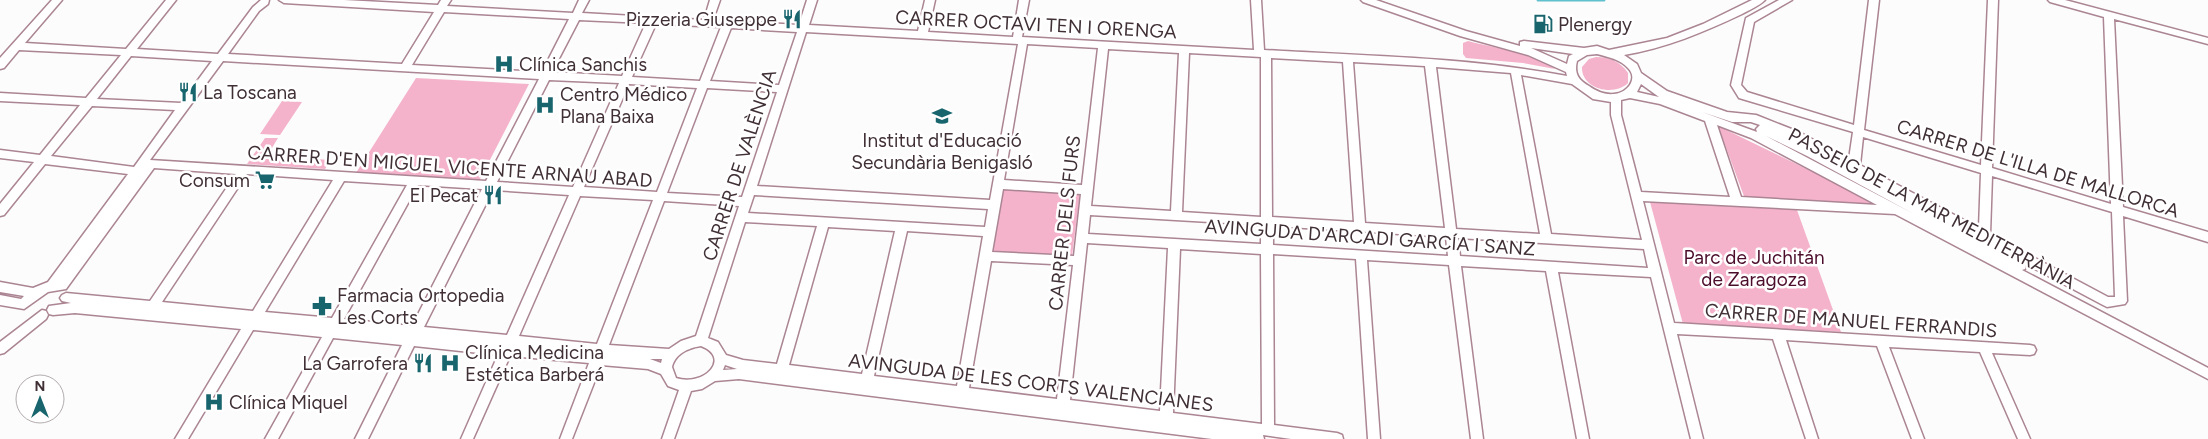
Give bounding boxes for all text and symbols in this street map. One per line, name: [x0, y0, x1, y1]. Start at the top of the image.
street label: CARRER OCTAVI TEN I ORENGA: [895, 6, 1177, 43]
place label: Pizzeria Giuseppe: [626, 8, 777, 31]
restaurant icon: Pizzeria Giuseppe: [781, 8, 803, 30]
fuel station icon: Plenergy: [1532, 13, 1554, 35]
place label: Plenergy: [1558, 13, 1632, 36]
hospital icon: Clínica Sanchis: [493, 53, 515, 75]
place label: Clínica Sanchis: [519, 53, 647, 76]
street label: CARRER DE VALÈNCIA: [698, 66, 781, 264]
restaurant icon: La Toscana: [177, 81, 199, 103]
place label: La Toscana: [203, 81, 297, 104]
place label: Centro Médico Plana Baixa: [560, 83, 687, 128]
hospital icon: Centro Médico Plana Baixa: [534, 94, 556, 116]
school or university icon: Institut d'Educació Secundària Benigasló: [931, 105, 953, 127]
street label: CARRER DE L'ILLA DE MALLORCA: [1894, 115, 2182, 222]
street label: PASSEIG DE LA MAR MEDITERRÀNIA: [1784, 123, 2079, 294]
place label: Institut d'Educació Secundària Benigasló: [851, 129, 1033, 174]
street label: CARRER DELS FURS: [1044, 134, 1085, 312]
street label: CARRER D'EN MIGUEL VICENTE ARNAU ABAD: [247, 141, 653, 192]
place label: Consum: [179, 169, 250, 192]
supermarket icon: Consum: [254, 169, 276, 191]
place label: El Pecat: [410, 184, 478, 207]
restaurant icon: El Pecat: [482, 184, 504, 206]
street label: AVINGUDA D'ARCADI GARCÍA I SANZ: [1204, 214, 1536, 261]
park label: Parc de Juchitán de Zaragoza: [1683, 246, 1825, 291]
place label: Farmacia Ortopedia Les Corts: [337, 284, 504, 329]
pharmacy icon: Farmacia Ortopedia Les Corts: [311, 295, 333, 317]
street label: CARRER DE MANUEL FERRANDIS: [1704, 299, 1998, 342]
place label: Clínica Medicina Estética Barberá: [465, 341, 604, 386]
street label: AVINGUDA DE LES CORTS VALENCIANES: [847, 349, 1215, 416]
place label: La Garrofera: [302, 352, 408, 375]
restaurant icon: La Garrofera: [412, 352, 434, 374]
hospital icon: Clínica Medicina Estética Barberá: [439, 352, 461, 374]
north arrow: [15, 374, 65, 424]
text: N: [35, 378, 45, 395]
hospital icon: Clínica Miquel: [203, 391, 225, 413]
place label: Clínica Miquel: [229, 391, 348, 414]

